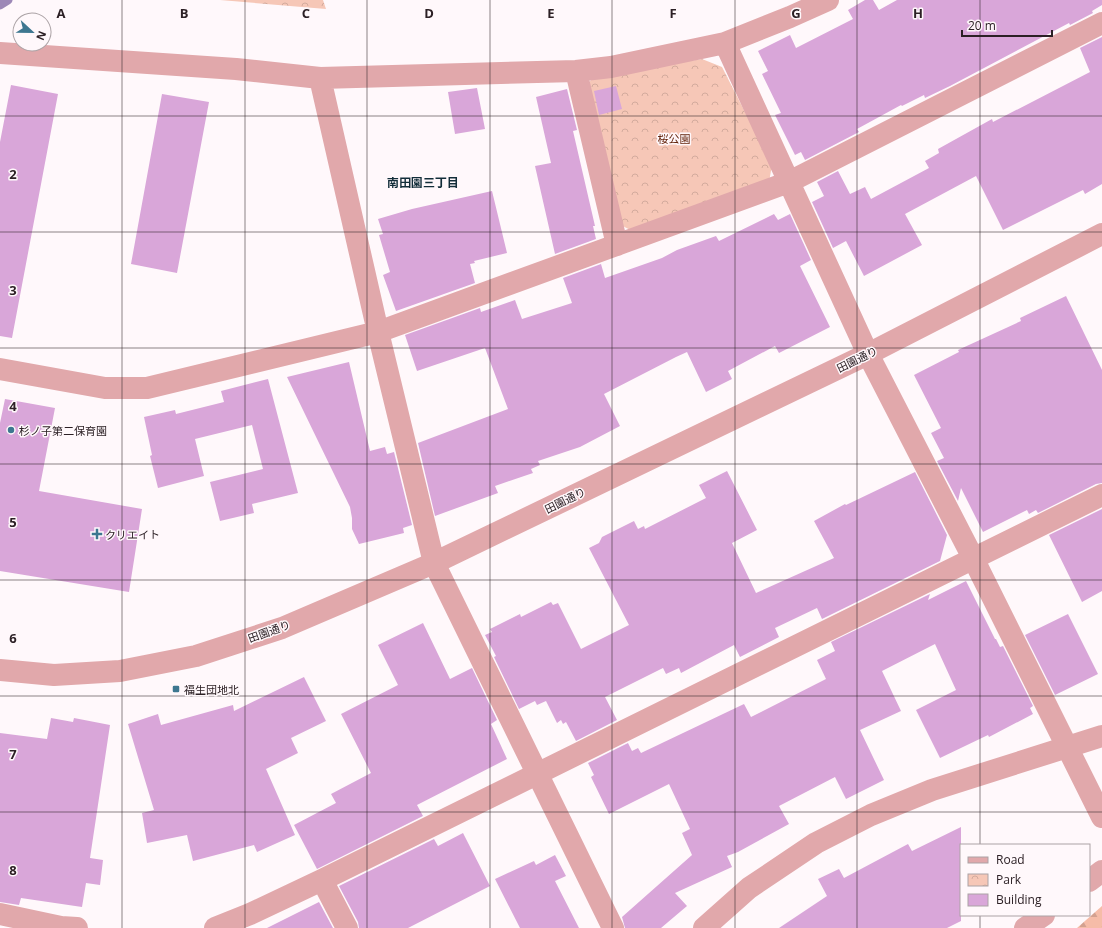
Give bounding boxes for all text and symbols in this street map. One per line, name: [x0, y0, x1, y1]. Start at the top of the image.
text: A: [57, 4, 66, 22]
text: B: [180, 4, 189, 22]
text: C: [302, 4, 310, 22]
text: D: [424, 4, 434, 22]
text: E: [547, 4, 555, 22]
text: F: [669, 4, 677, 22]
text: G: [791, 4, 801, 22]
text: H: [913, 4, 923, 22]
north arrow: [12, 12, 52, 52]
scale bar: [962, 12, 1052, 38]
text: 20 m: [968, 17, 996, 34]
text: N: [33, 29, 50, 43]
park label: 桜公園: [658, 131, 691, 146]
text: 2: [9, 165, 17, 183]
district label: 南田園三丁目: [387, 174, 459, 191]
text: 3: [9, 281, 17, 299]
street label: 田園通り: [834, 343, 880, 375]
text: 4: [9, 397, 17, 415]
place label: 杉ノ子第二保育園: [19, 423, 107, 438]
marker: 杉ノ子第二保育園: [6, 425, 16, 435]
street label: 田園通り: [542, 484, 588, 516]
text: 5: [9, 513, 17, 531]
place label: クリエイト: [105, 527, 160, 542]
marker: クリエイト: [92, 529, 102, 539]
street label: 田園通り: [246, 616, 292, 646]
text: 6: [9, 629, 17, 647]
place label: 福生団地北: [184, 682, 239, 697]
marker: 福生団地北: [171, 684, 181, 694]
text: 7: [9, 745, 17, 763]
legend: [960, 844, 1090, 916]
text: Road: [996, 851, 1025, 868]
text: 8: [9, 861, 17, 879]
text: Park: [996, 871, 1022, 888]
text: Building: [996, 891, 1042, 908]

